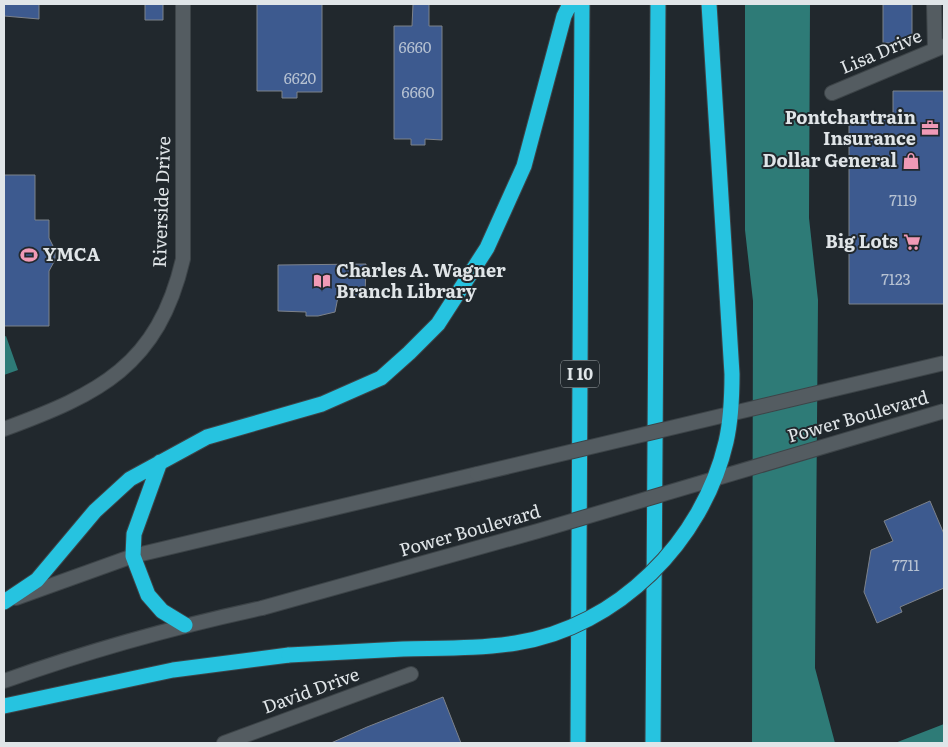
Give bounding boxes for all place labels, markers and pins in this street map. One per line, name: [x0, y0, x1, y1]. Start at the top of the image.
place label: Pontchartrain Insurance: [785, 103, 916, 151]
office icon: Pontchartrain Insurance: [920, 118, 940, 138]
place label: Dollar General: [762, 146, 897, 173]
shop icon: Dollar General: [901, 151, 921, 171]
place label: Big Lots: [825, 227, 898, 254]
supermarket icon: Big Lots: [902, 232, 922, 252]
place label: YMCA: [43, 240, 100, 267]
sports icon: YMCA: [19, 245, 39, 265]
place label: Charles A. Wagner Branch Library: [336, 256, 506, 304]
library icon: Charles A. Wagner Branch Library: [312, 271, 332, 291]

